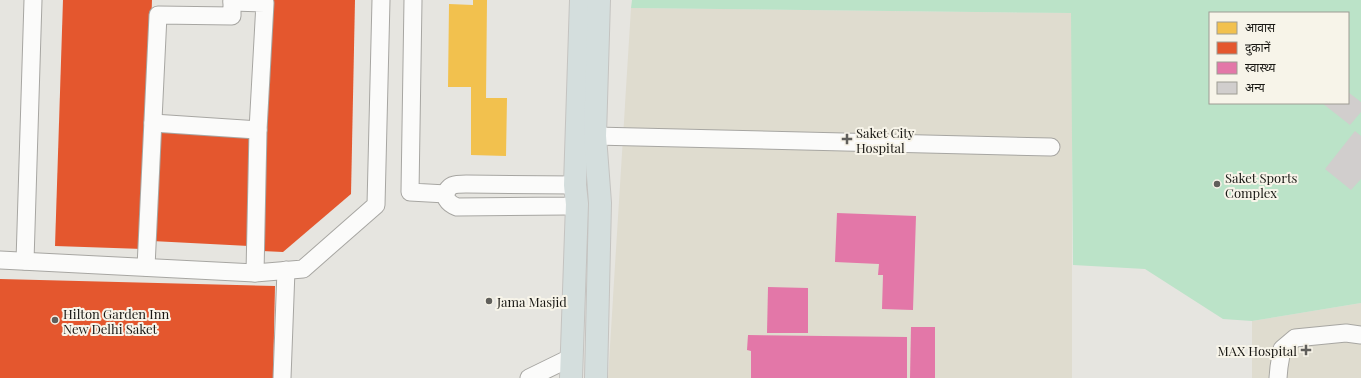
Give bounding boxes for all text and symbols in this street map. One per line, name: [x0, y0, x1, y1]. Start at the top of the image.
legend: [1209, 12, 1349, 104]
text: आवास: [1245, 19, 1276, 35]
text: दुकानें: [1245, 39, 1271, 56]
text: स्वास्थ्य: [1245, 59, 1277, 75]
text: अन्य: [1245, 79, 1266, 95]
place label: Saket City Hospital: [856, 124, 915, 156]
marker: Saket City Hospital: [841, 133, 853, 145]
place label: Saket Sports Complex: [1225, 169, 1298, 201]
marker: Saket Sports Complex: [1212, 179, 1222, 189]
place label: Jama Masjid: [496, 293, 567, 310]
marker: Jama Masjid: [484, 296, 494, 306]
place label: Hilton Garden Inn New Delhi Saket: [63, 305, 169, 337]
marker: Hilton Garden Inn New Delhi Saket: [50, 315, 60, 325]
place label: MAX Hospital: [1217, 342, 1297, 359]
marker: MAX Hospital: [1300, 344, 1312, 356]

